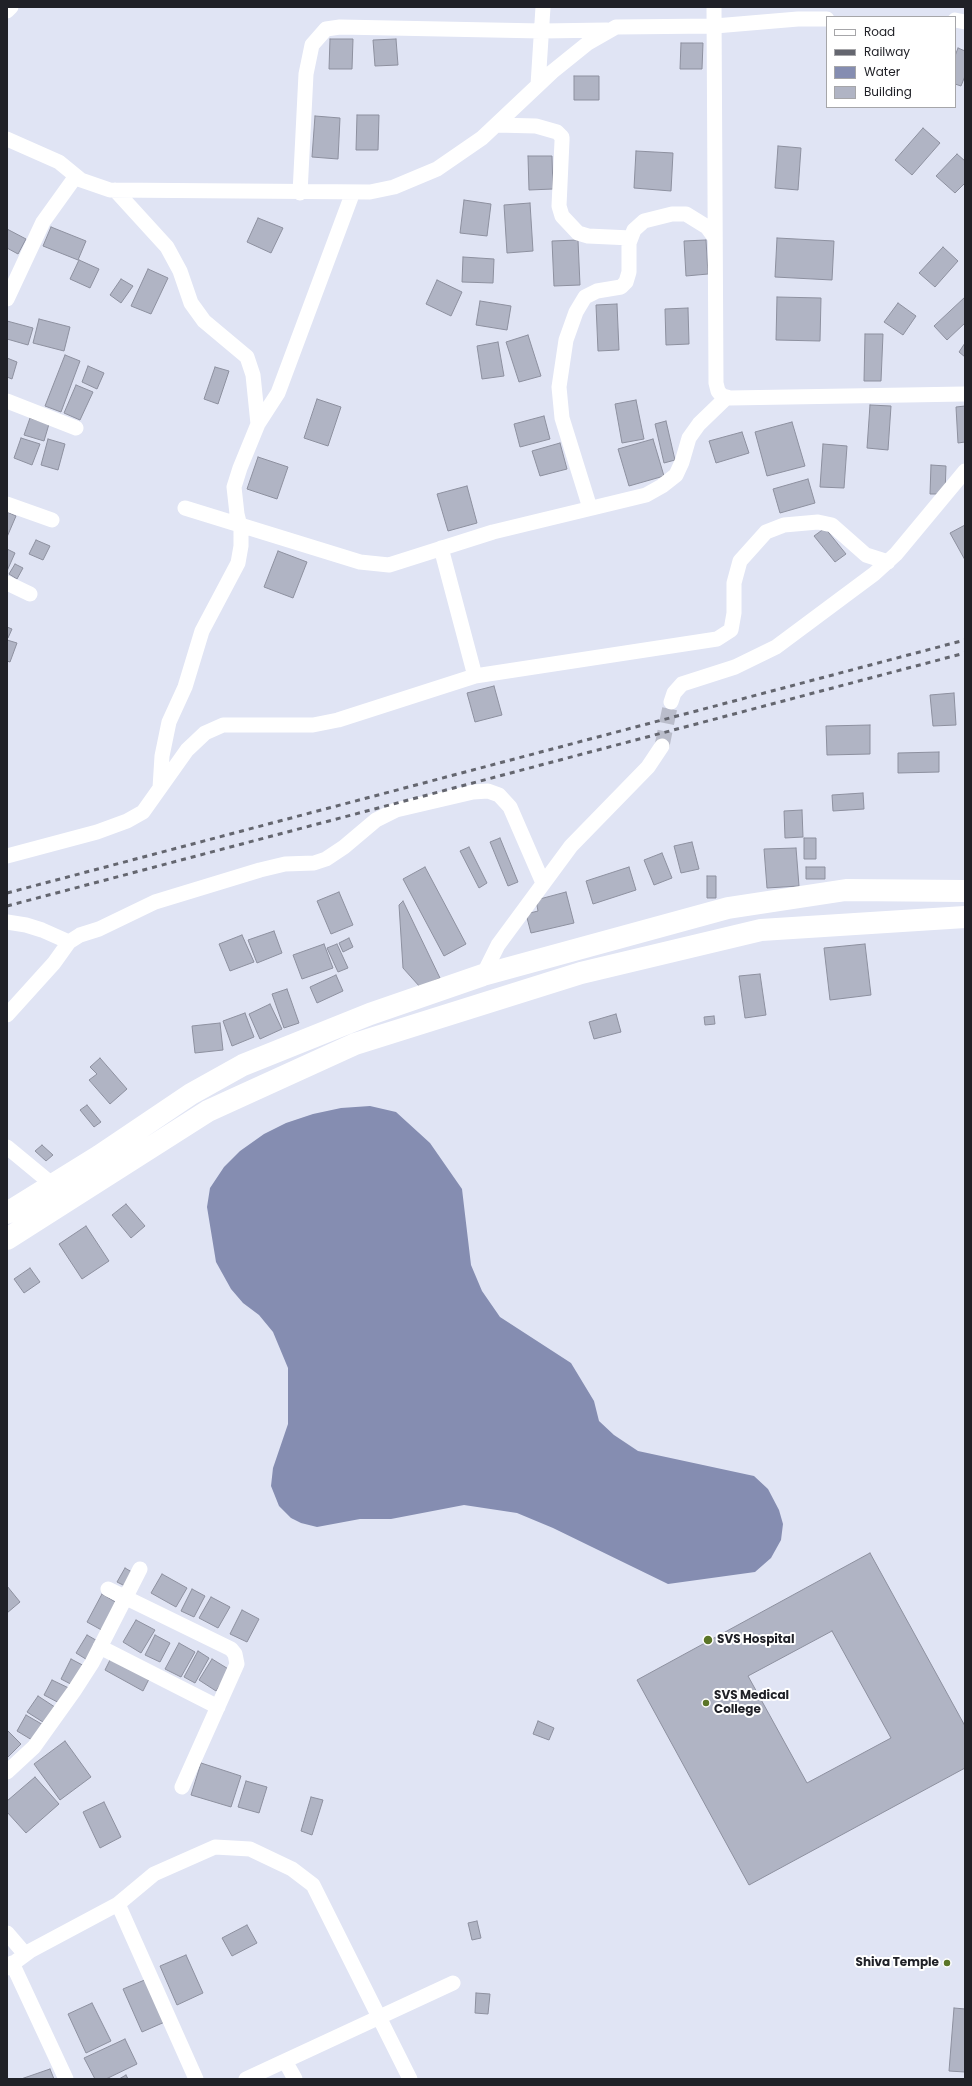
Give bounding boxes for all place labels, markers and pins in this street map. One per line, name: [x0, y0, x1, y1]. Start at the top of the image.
place label: SVS Hospital: [717, 1633, 794, 1647]
marker: SVS Hospital: [702, 1634, 714, 1646]
place label: SVS Medical College: [714, 1689, 789, 1717]
marker: SVS Medical College: [701, 1698, 711, 1708]
place label: Shiva Temple: [856, 1956, 939, 1970]
marker: Shiva Temple: [942, 1958, 952, 1968]

